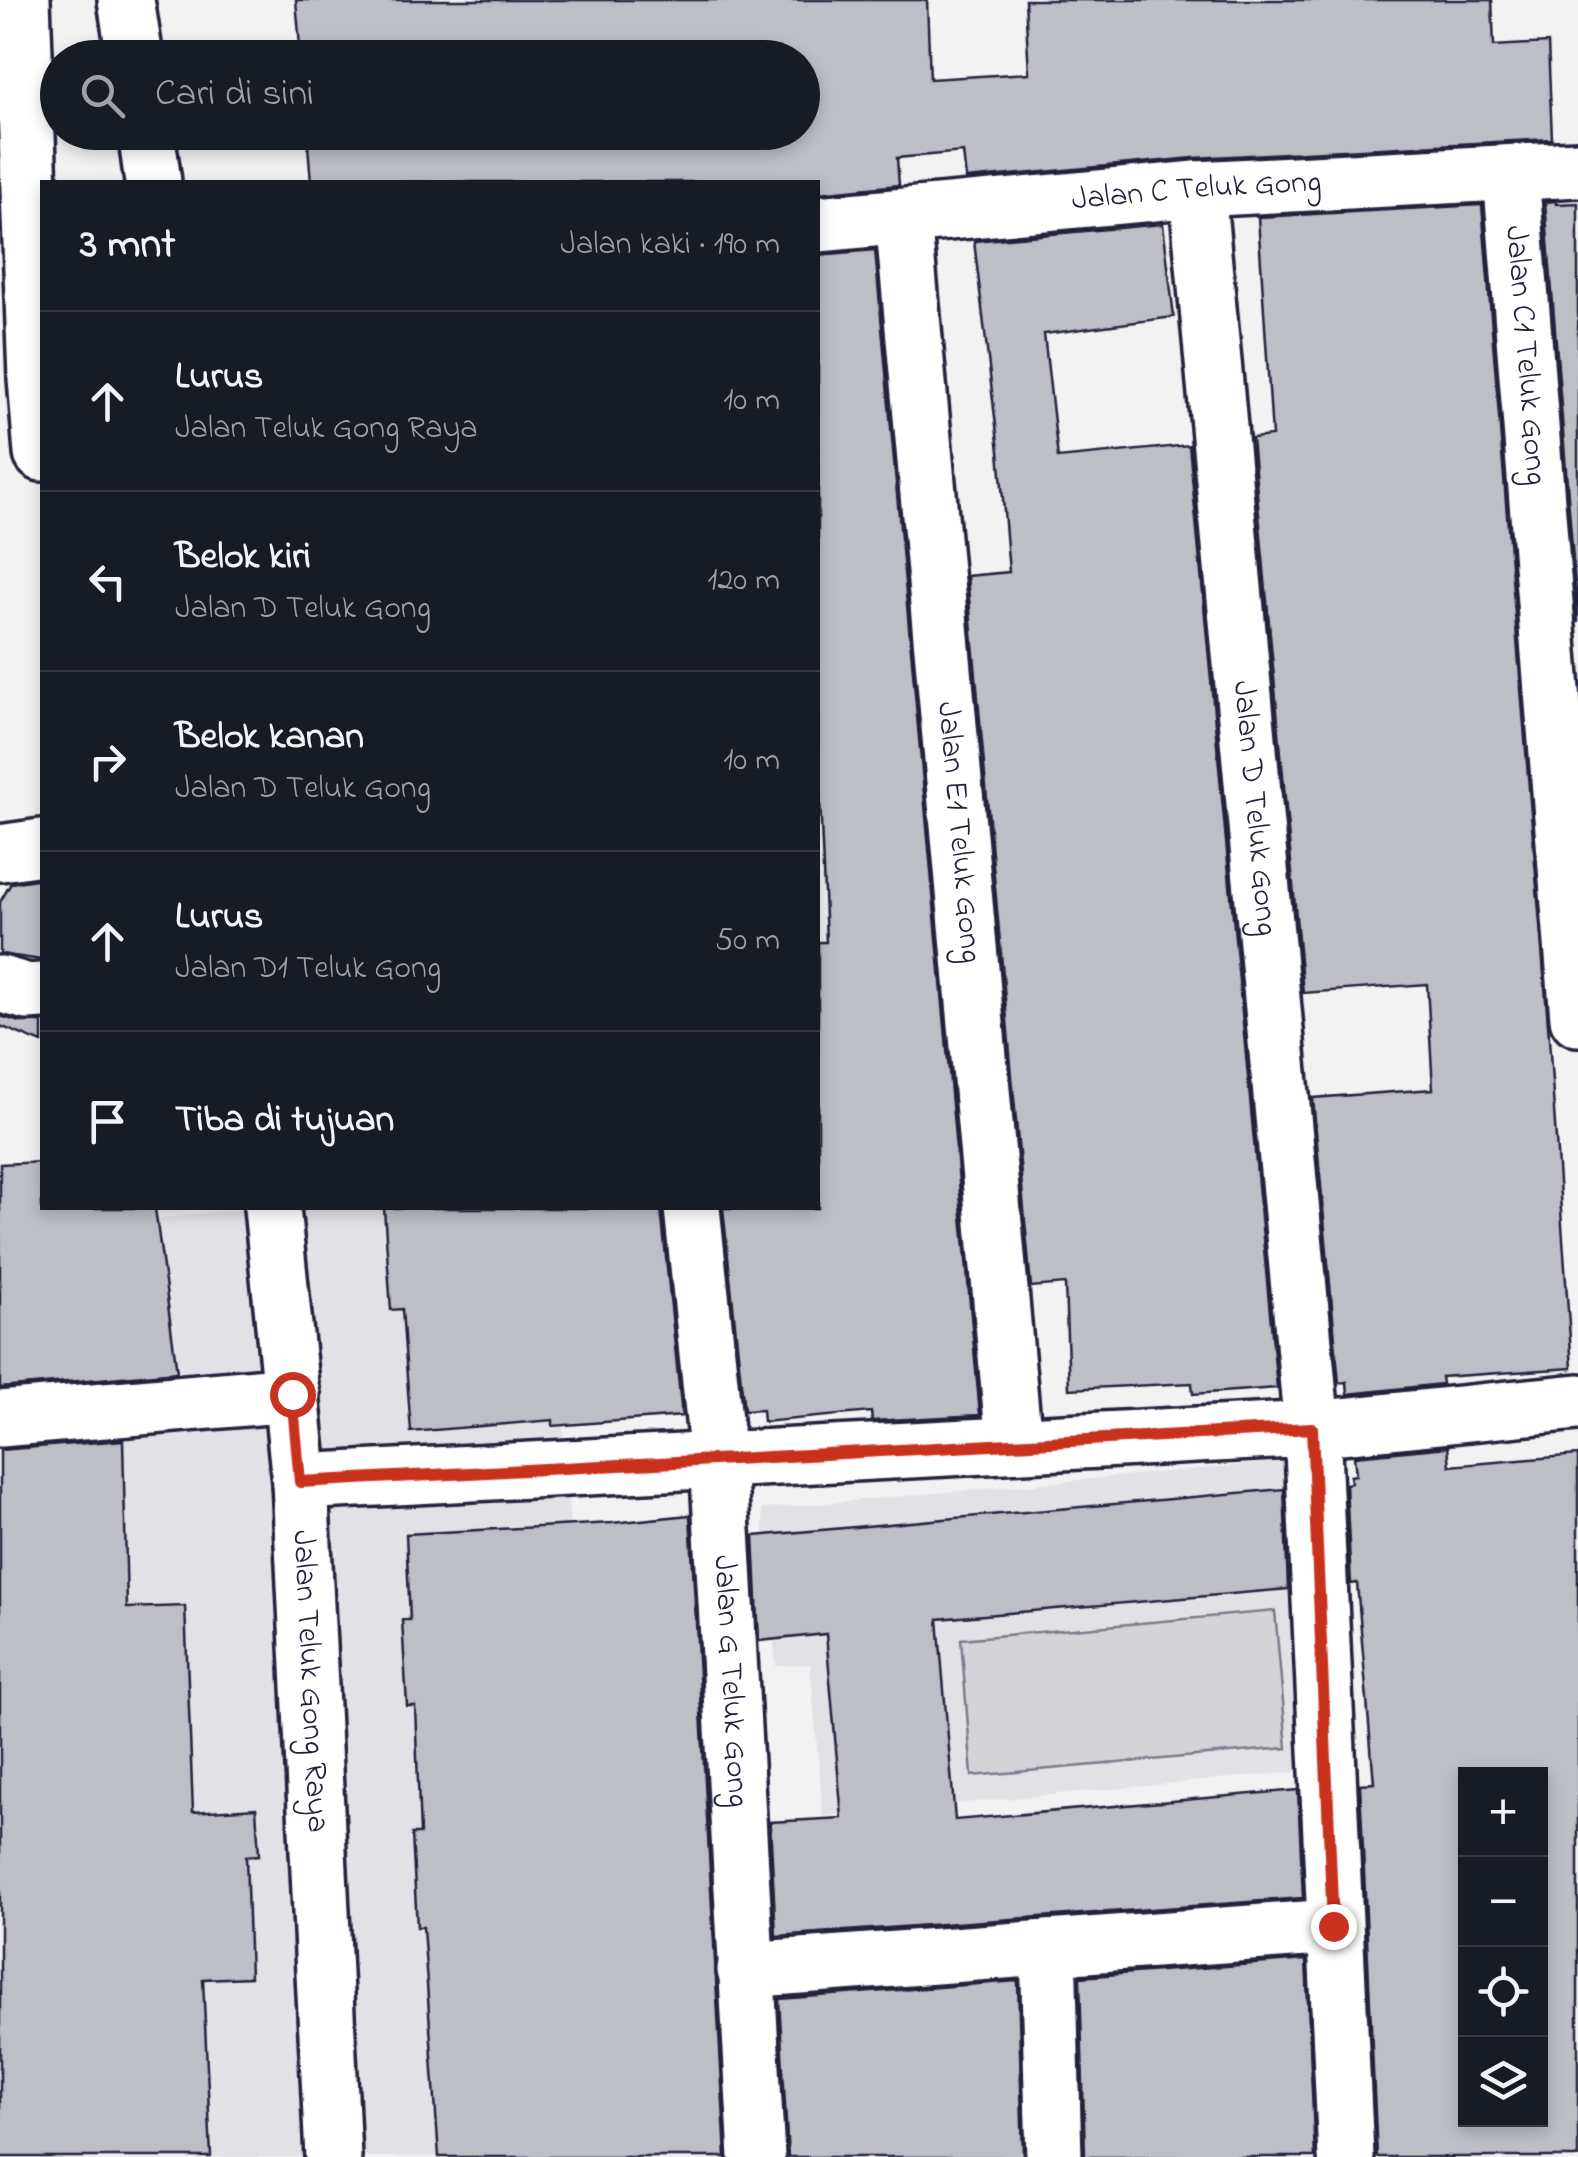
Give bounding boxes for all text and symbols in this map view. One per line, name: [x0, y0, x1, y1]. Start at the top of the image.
search box: [40, 40, 820, 150]
text: Cari di sini: [155, 67, 314, 123]
icon: search: [75, 68, 130, 123]
street label: Jalan C Teluk Gong: [1070, 159, 1323, 224]
text: 3 mnt: [80, 215, 175, 276]
text: Jalan kaki · 190 m: [560, 222, 780, 269]
street label: Jalan C1 Teluk Gong: [1492, 224, 1559, 487]
text: Lurus: [175, 350, 263, 406]
icon: ahead: [80, 374, 135, 429]
text: 10 m: [723, 378, 780, 425]
text: Jalan Teluk Gong Raya: [175, 406, 478, 453]
text: Belok kiri: [175, 530, 311, 586]
icon: left: [80, 554, 135, 609]
text: 120 m: [707, 558, 780, 605]
text: Jalan D Teluk Gong: [175, 586, 431, 633]
street label: Jalan D Teluk Gong: [1219, 679, 1290, 938]
street label: Jalan E1 Teluk Gong: [923, 700, 994, 965]
text: Belok kanan: [175, 710, 364, 766]
icon: right: [80, 734, 135, 789]
text: 10 m: [723, 738, 780, 785]
text: Jalan D Teluk Gong: [175, 766, 431, 813]
text: Lurus: [175, 890, 263, 946]
icon: ahead: [80, 914, 135, 969]
text: 50 m: [715, 918, 780, 965]
text: Jalan D1 Teluk Gong: [175, 946, 441, 993]
text: Tiba di tujuan: [175, 1093, 394, 1149]
icon: arrive: [80, 1094, 135, 1149]
route start: [270, 1372, 316, 1418]
street label: Jalan Teluk Gong Raya: [279, 1529, 341, 1834]
street label: Jalan G Teluk Gong: [700, 1554, 761, 1809]
map controls: [1458, 1767, 1548, 2127]
button: +: [1458, 1767, 1548, 1857]
button: −: [1458, 1857, 1548, 1947]
route end: [1311, 1904, 1357, 1950]
button: locate: [1458, 1947, 1548, 2037]
button: layers: [1458, 2037, 1548, 2127]

